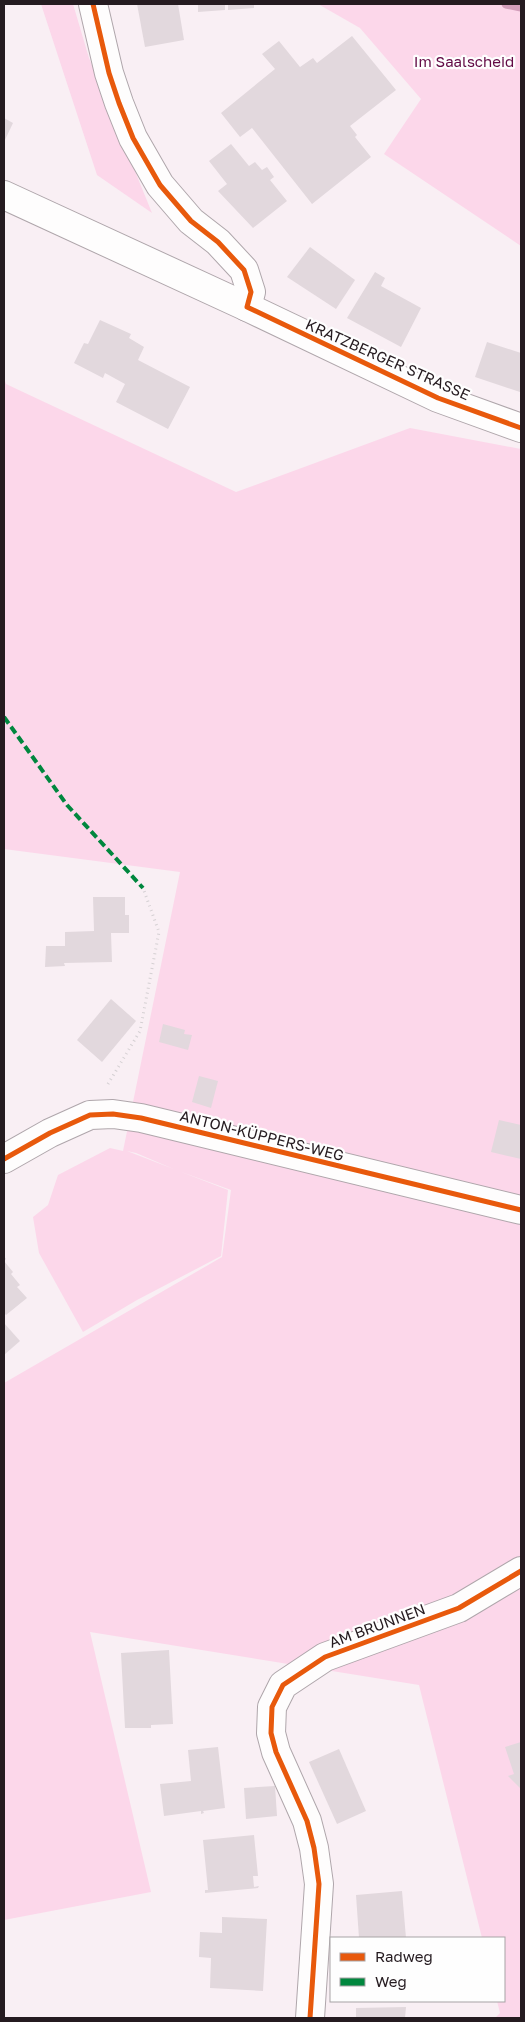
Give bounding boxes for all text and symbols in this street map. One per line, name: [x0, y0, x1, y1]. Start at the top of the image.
park label: Im Saalscheid: [414, 52, 514, 70]
street label: KRATZBERGER STRASSE: [303, 315, 473, 403]
street label: ANTON-KÜPPERS-WEG: [178, 1106, 346, 1164]
street label: AM BRUNNEN: [326, 1599, 428, 1651]
legend: [330, 1937, 505, 2002]
text: Radweg: [375, 1947, 433, 1965]
text: Weg: [375, 1972, 407, 1990]

